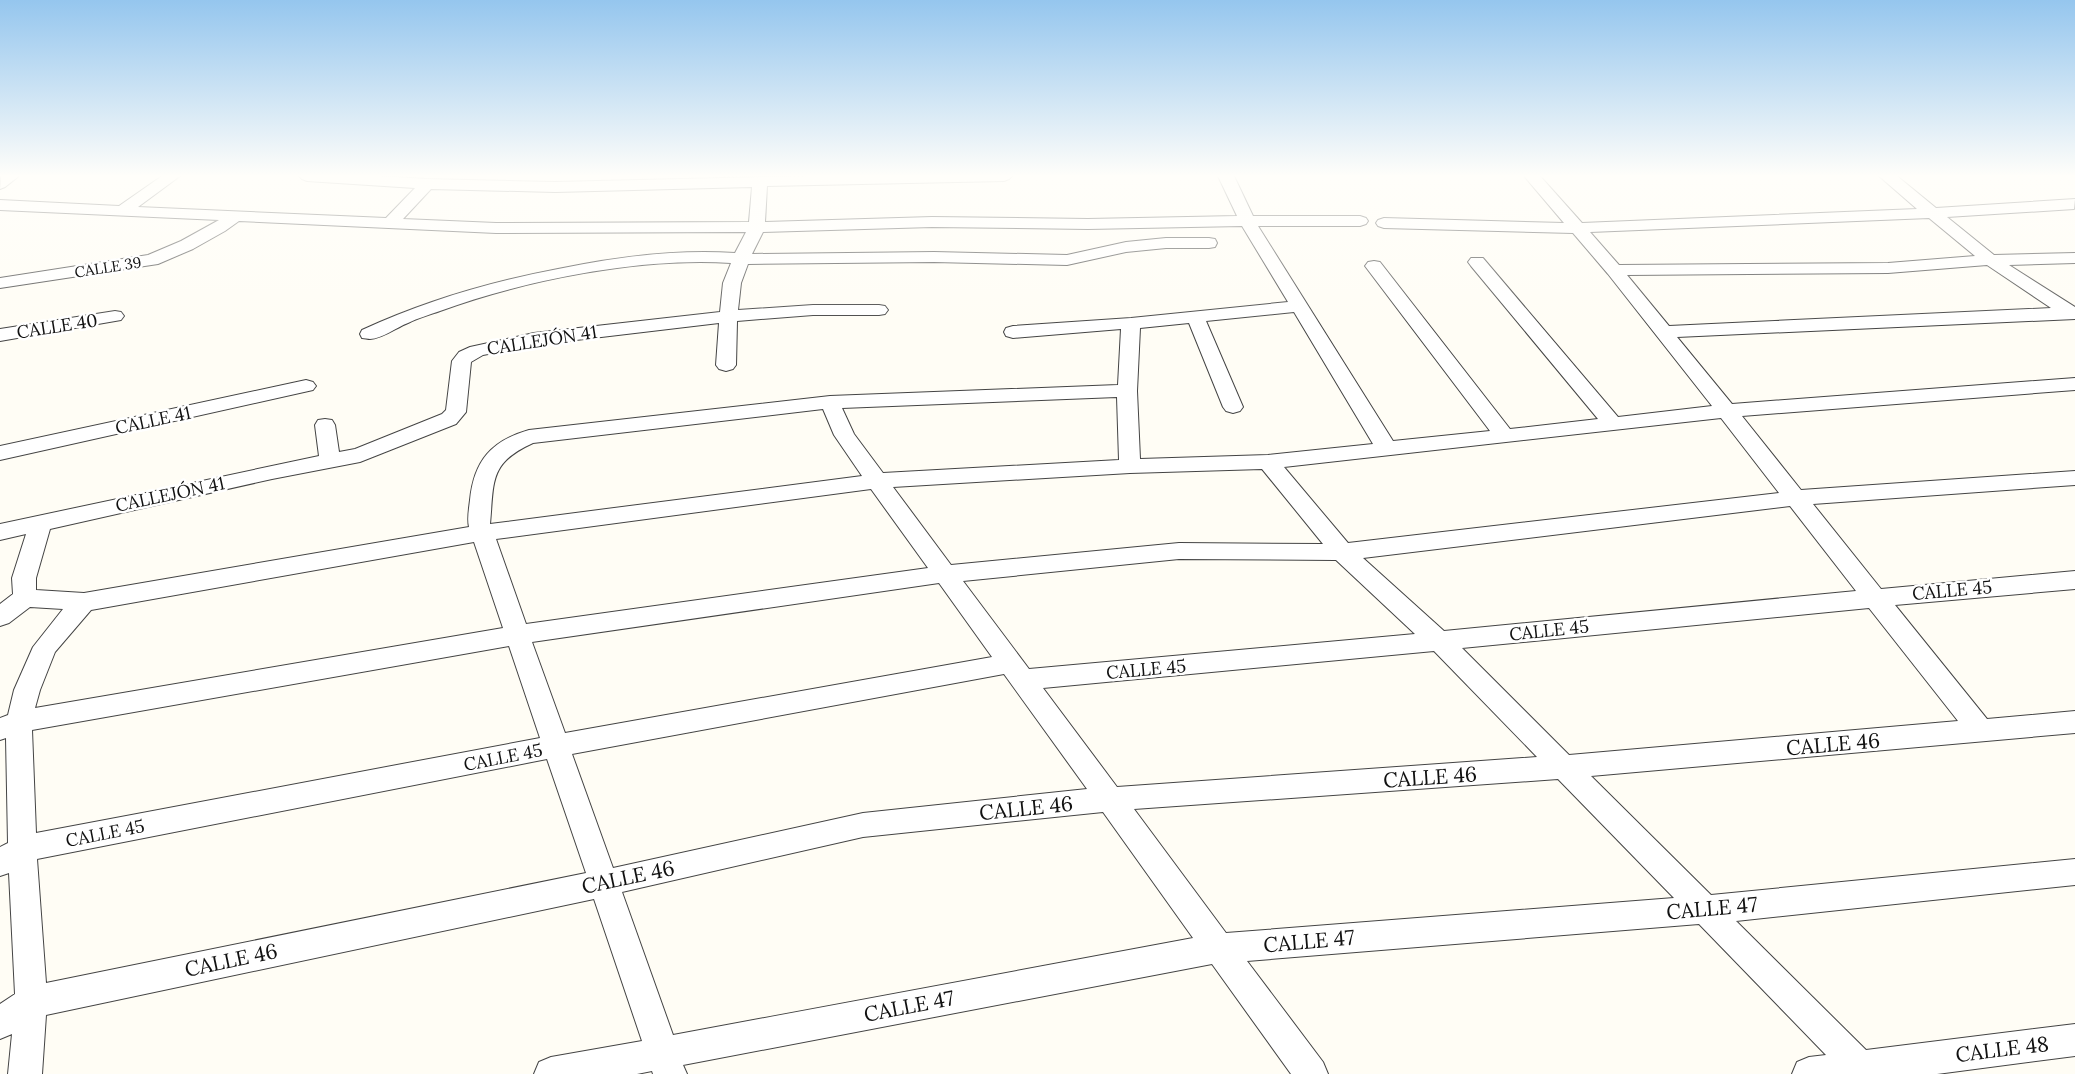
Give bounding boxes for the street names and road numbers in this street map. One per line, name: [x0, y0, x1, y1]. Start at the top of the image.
street label: CALLE 39: [73, 252, 143, 282]
street label: CALLE 40: [15, 308, 99, 344]
street label: CALLEJÓN 41: [485, 320, 599, 360]
street label: CALLE 41: [113, 401, 193, 439]
street label: CALLEJÓN 41: [113, 471, 227, 517]
street label: CALLE 45: [1911, 575, 1993, 605]
street label: CALLE 45: [1508, 614, 1590, 646]
street label: CALLE 45: [1105, 654, 1187, 684]
street label: CALLE 46: [1785, 726, 1881, 762]
street label: CALLE 45: [462, 738, 544, 776]
street label: CALLE 46: [1382, 760, 1478, 794]
street label: CALLE 46: [978, 790, 1074, 826]
street label: CALLE 45: [64, 814, 146, 852]
street label: CALLE 46: [579, 854, 677, 900]
street label: CALLE 47: [1665, 891, 1759, 925]
street label: CALLE 47: [1262, 924, 1356, 958]
street label: CALLE 46: [182, 937, 280, 983]
street label: CALLE 47: [861, 984, 957, 1028]
street label: CALLE 48: [1954, 1030, 2050, 1068]

